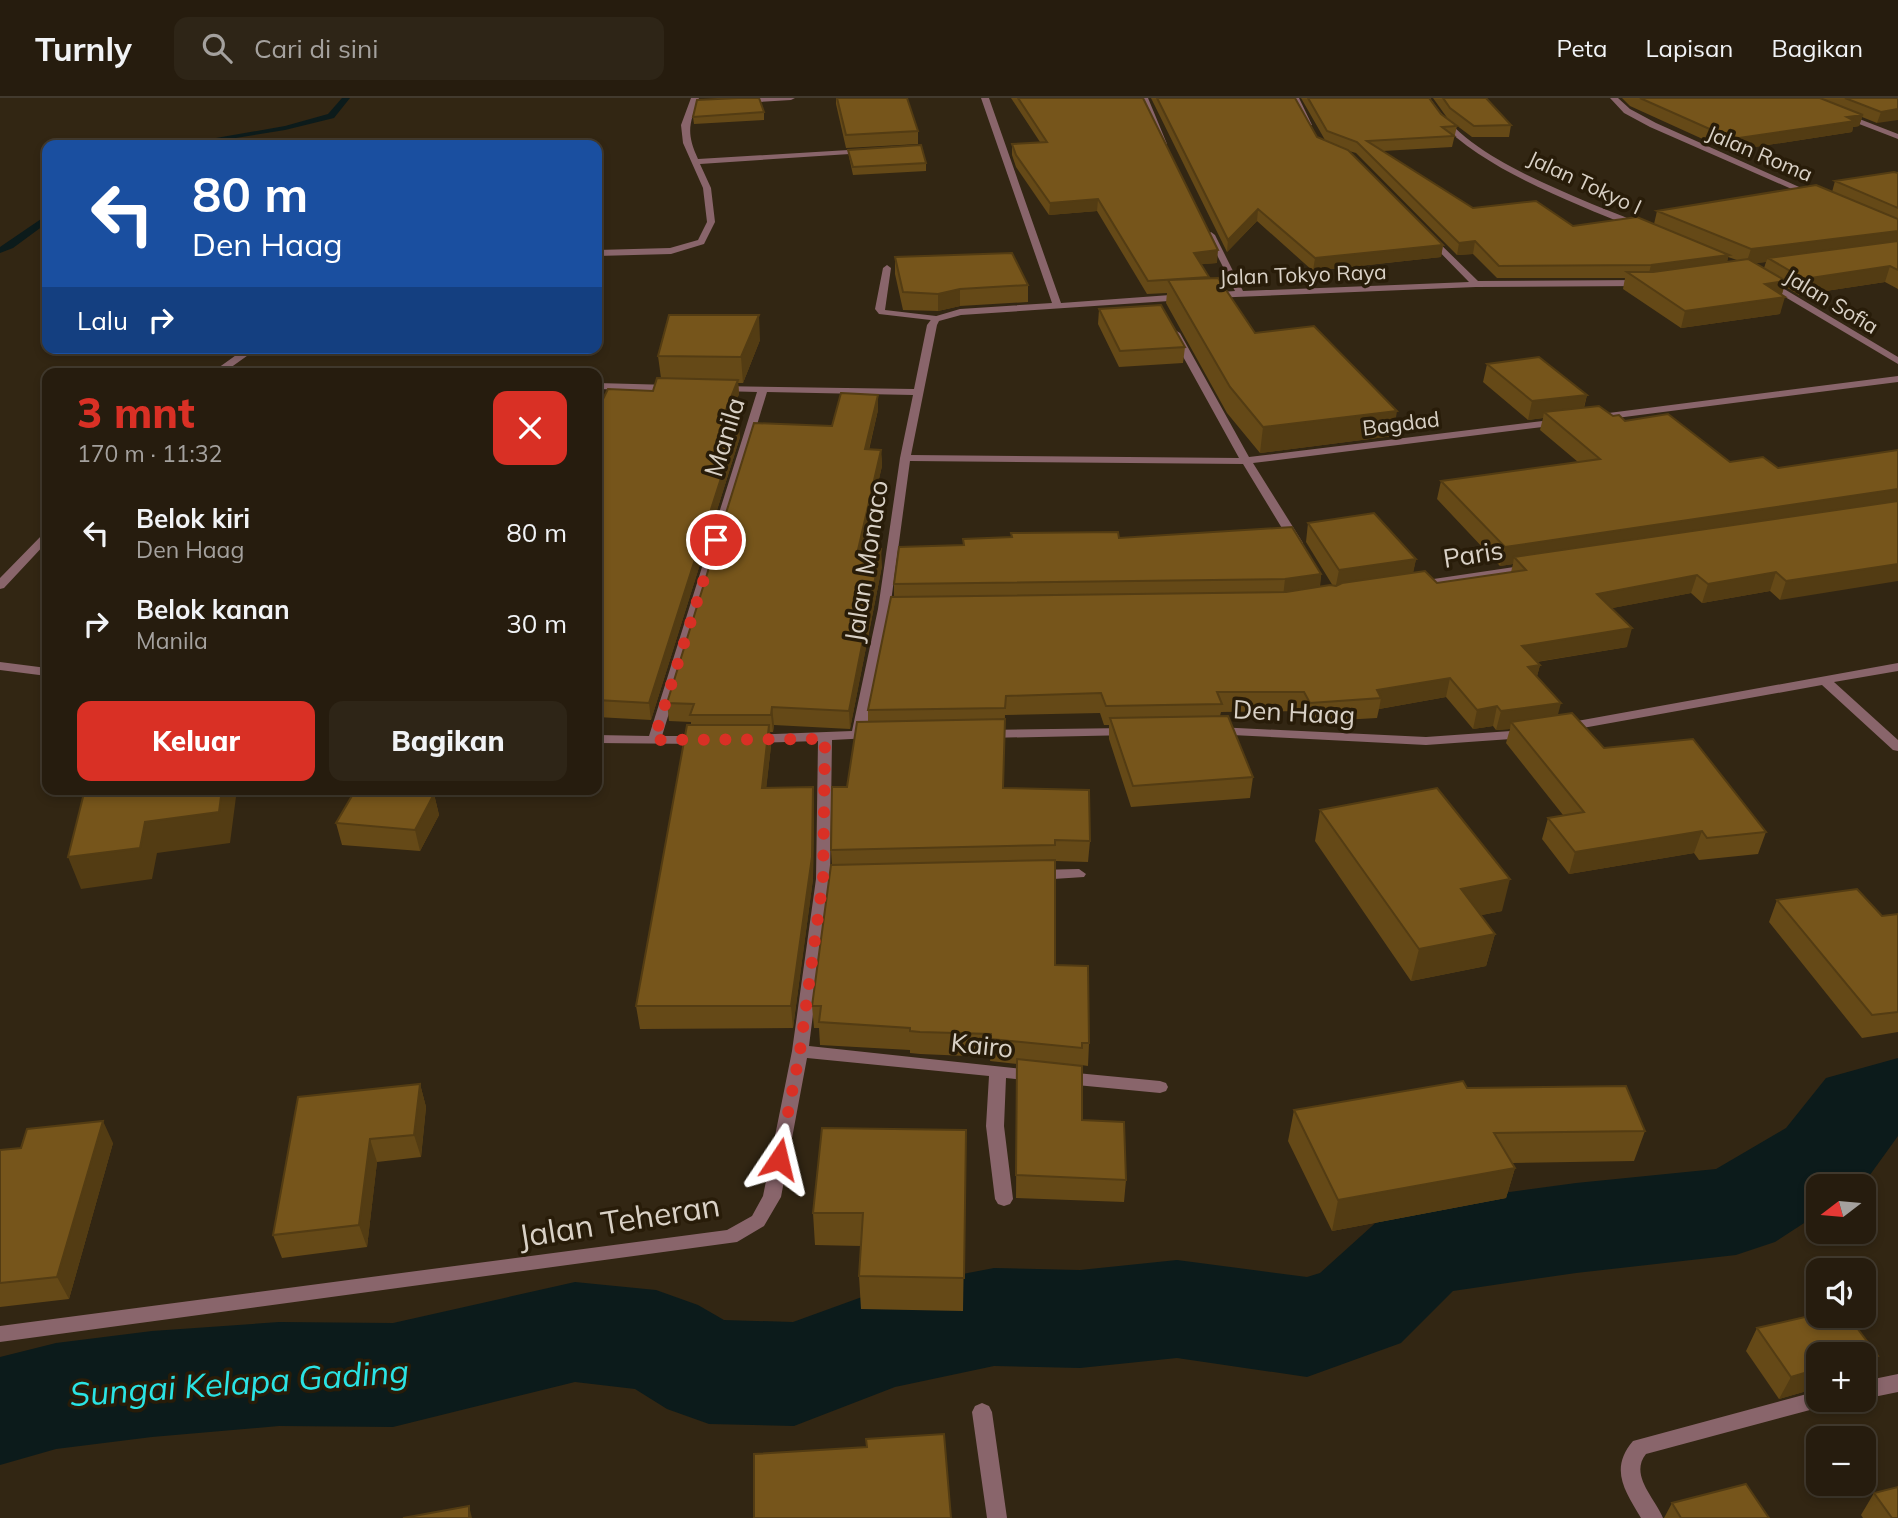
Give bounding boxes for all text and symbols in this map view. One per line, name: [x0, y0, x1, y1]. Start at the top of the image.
search box: [174, 17, 664, 80]
text: Turnly: [35, 28, 132, 69]
icon: search: [198, 29, 236, 67]
text: Cari di sini: [254, 32, 378, 65]
text: Peta: [1556, 33, 1607, 63]
text: Lapisan: [1645, 33, 1733, 63]
text: Bagikan: [1771, 33, 1863, 63]
street label: Jalan Roma: [1703, 119, 1817, 187]
street label: Jalan Tokyo I: [1524, 144, 1646, 220]
text: 80 m: [192, 163, 308, 224]
icon: left: [77, 168, 168, 259]
text: Den Haag: [192, 224, 343, 264]
street label: Jalan Tokyo Raya: [1219, 258, 1387, 290]
street label: Jalan Sofia: [1781, 263, 1883, 339]
icon: right: [142, 301, 180, 339]
text: Lalu: [77, 304, 128, 337]
text: 3 mnt: [77, 386, 195, 439]
button: close: [493, 391, 567, 465]
street label: Manila: [696, 393, 752, 481]
street label: Bagdad: [1361, 405, 1441, 441]
text: 170 m · 11:32: [77, 439, 222, 468]
street label: Jalan Monaco: [837, 478, 895, 644]
text: Belok kiri: [136, 502, 250, 535]
pin: [686, 510, 746, 570]
icon: left: [77, 514, 115, 552]
text: 80 m: [506, 516, 567, 549]
icon: arrive: [697, 521, 735, 559]
street label: Paris: [1441, 533, 1505, 575]
text: Den Haag: [136, 535, 244, 564]
text: Belok kanan: [136, 593, 290, 626]
icon: right: [77, 605, 115, 643]
text: 30 m: [506, 607, 567, 640]
text: Manila: [136, 626, 208, 655]
street label: Den Haag: [1232, 692, 1356, 732]
button: Keluar: [77, 701, 315, 781]
button: Bagikan: [329, 701, 567, 781]
street label: Kairo: [949, 1025, 1015, 1065]
position arrow: [742, 1122, 816, 1196]
north arrow: [1806, 1174, 1876, 1244]
map controls: [1806, 1174, 1876, 1496]
street label: Jalan Teheran: [515, 1184, 723, 1256]
button: sound: [1806, 1258, 1876, 1328]
button: +: [1806, 1342, 1876, 1412]
water label: Sungai Kelapa Gading: [68, 1350, 410, 1414]
button: −: [1806, 1426, 1876, 1496]

